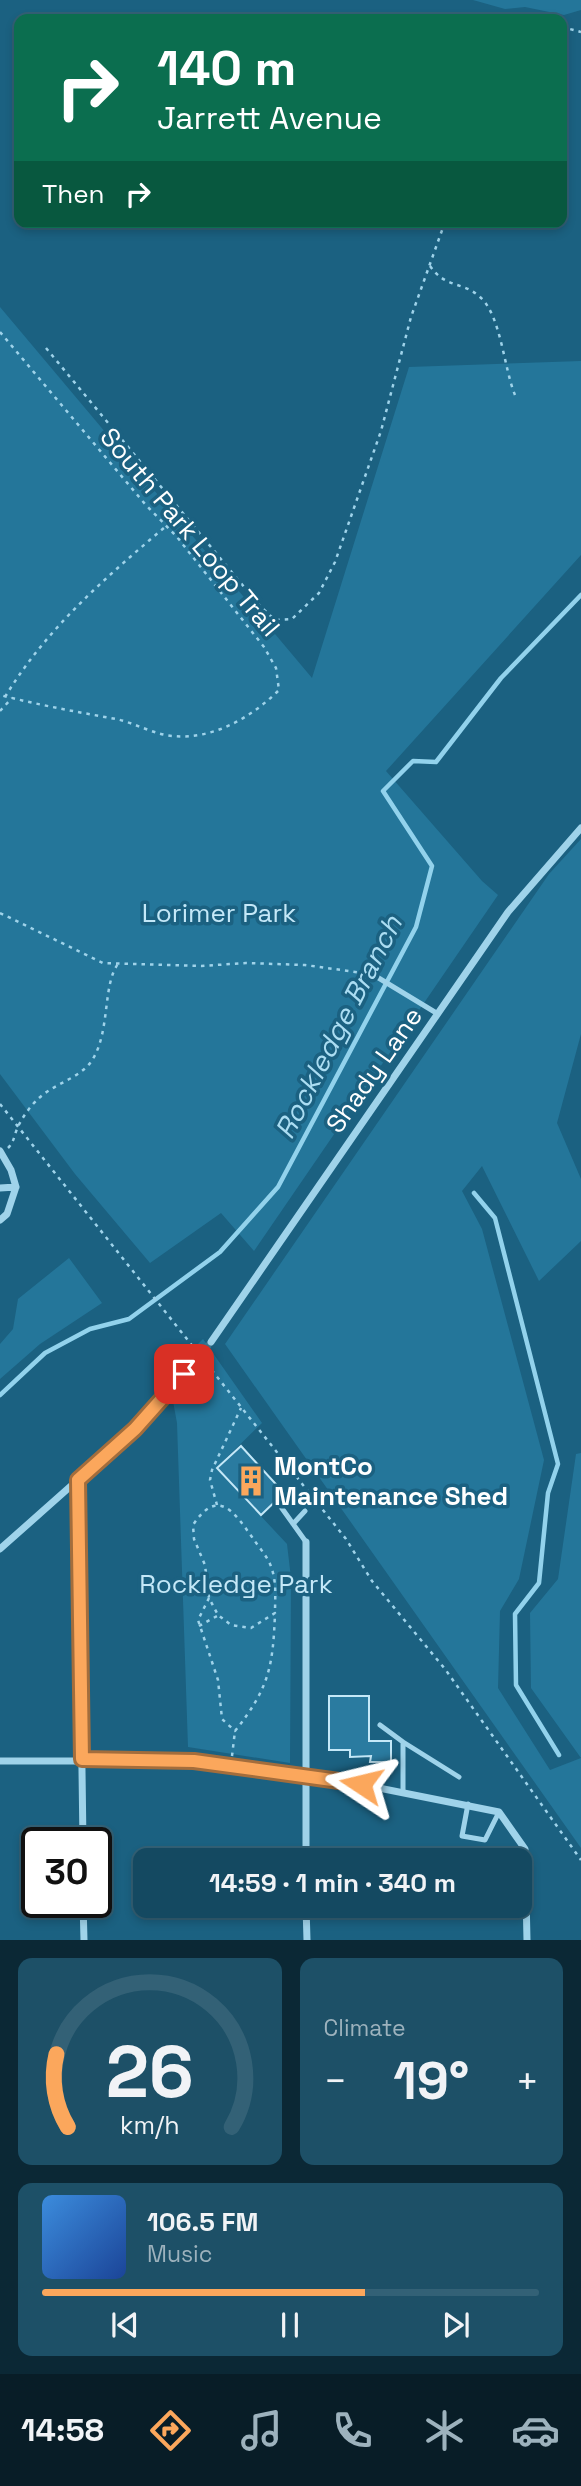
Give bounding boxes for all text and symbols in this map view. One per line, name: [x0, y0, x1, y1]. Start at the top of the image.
text: 140 m: [157, 37, 296, 99]
icon: right: [42, 42, 133, 133]
text: Jarrett Avenue: [157, 98, 382, 138]
icon: right: [119, 175, 157, 213]
text: Then: [42, 177, 105, 211]
street label: South Park Loop Trail: [93, 420, 287, 644]
park label: Lorimer Park: [142, 896, 296, 930]
water label: Rockledge Branch: [266, 909, 410, 1145]
street label: Shady Lane: [318, 1000, 430, 1140]
pin: [154, 1344, 214, 1404]
icon: arrive: [165, 1355, 203, 1393]
place label: MontCo Maintenance Shed: [274, 1449, 508, 1513]
building icon: MontCo Maintenance Shed: [234, 1464, 268, 1498]
park label: Rockledge Park: [139, 1567, 333, 1601]
position arrow: [324, 1747, 398, 1821]
speed limit sign: 30: [21, 1827, 112, 1918]
text: 14:59 · 1 min · 340 m: [209, 1866, 456, 1900]
text: Climate: [324, 2013, 406, 2043]
text: 26: [106, 2026, 194, 2119]
text: 19°: [393, 2048, 469, 2114]
text: −: [324, 2057, 347, 2105]
text: +: [515, 2057, 539, 2105]
text: km/h: [120, 2109, 180, 2141]
text: 106.5 FM: [147, 2205, 258, 2239]
text: Music: [147, 2239, 212, 2269]
icon: previous: [106, 2306, 144, 2344]
icon: pause: [271, 2306, 309, 2344]
icon: next: [437, 2306, 475, 2344]
icon: directions: [146, 2406, 195, 2455]
icon: music: [237, 2406, 286, 2455]
icon: phone: [328, 2406, 377, 2455]
icon: climate: [420, 2406, 469, 2455]
icon: car: [511, 2406, 560, 2455]
text: 14:58: [21, 2410, 104, 2450]

